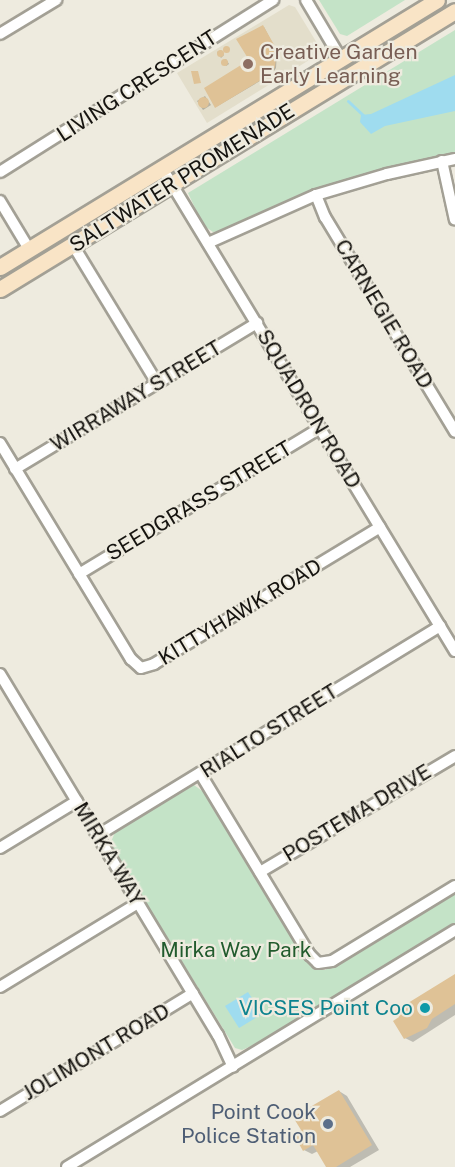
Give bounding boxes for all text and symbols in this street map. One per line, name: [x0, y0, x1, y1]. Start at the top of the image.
street label: LIVING CRESCENT: [52, 25, 222, 147]
place label: Creative Garden Early Learning: [260, 39, 418, 89]
marker: Creative Garden Early Learning: [241, 57, 255, 71]
street label: SALTWATER PROMENADE: [65, 98, 299, 258]
street label: CARNEGIE ROAD: [329, 235, 439, 393]
street label: SQUADRON ROAD: [252, 325, 366, 493]
street label: WIRRAWAY STREET: [46, 335, 226, 457]
street label: SEEDGRASS STREET: [102, 436, 296, 566]
street label: KITTYHAWK ROAD: [154, 553, 326, 671]
street label: RIALTO STREET: [196, 679, 342, 783]
street label: POSTEMA DRIVE: [278, 759, 436, 867]
street label: MIRKA WAY: [68, 797, 150, 911]
park label: Mirka Way Park: [160, 937, 312, 963]
place label: VICSES Point Coo: [239, 995, 413, 1021]
street label: JOLIMONT ROAD: [18, 998, 174, 1106]
marker: VICSES Point Coo: [418, 1001, 432, 1015]
place label: Point Cook Police Station: [181, 1099, 316, 1149]
marker: Point Cook Police Station: [321, 1117, 335, 1131]

